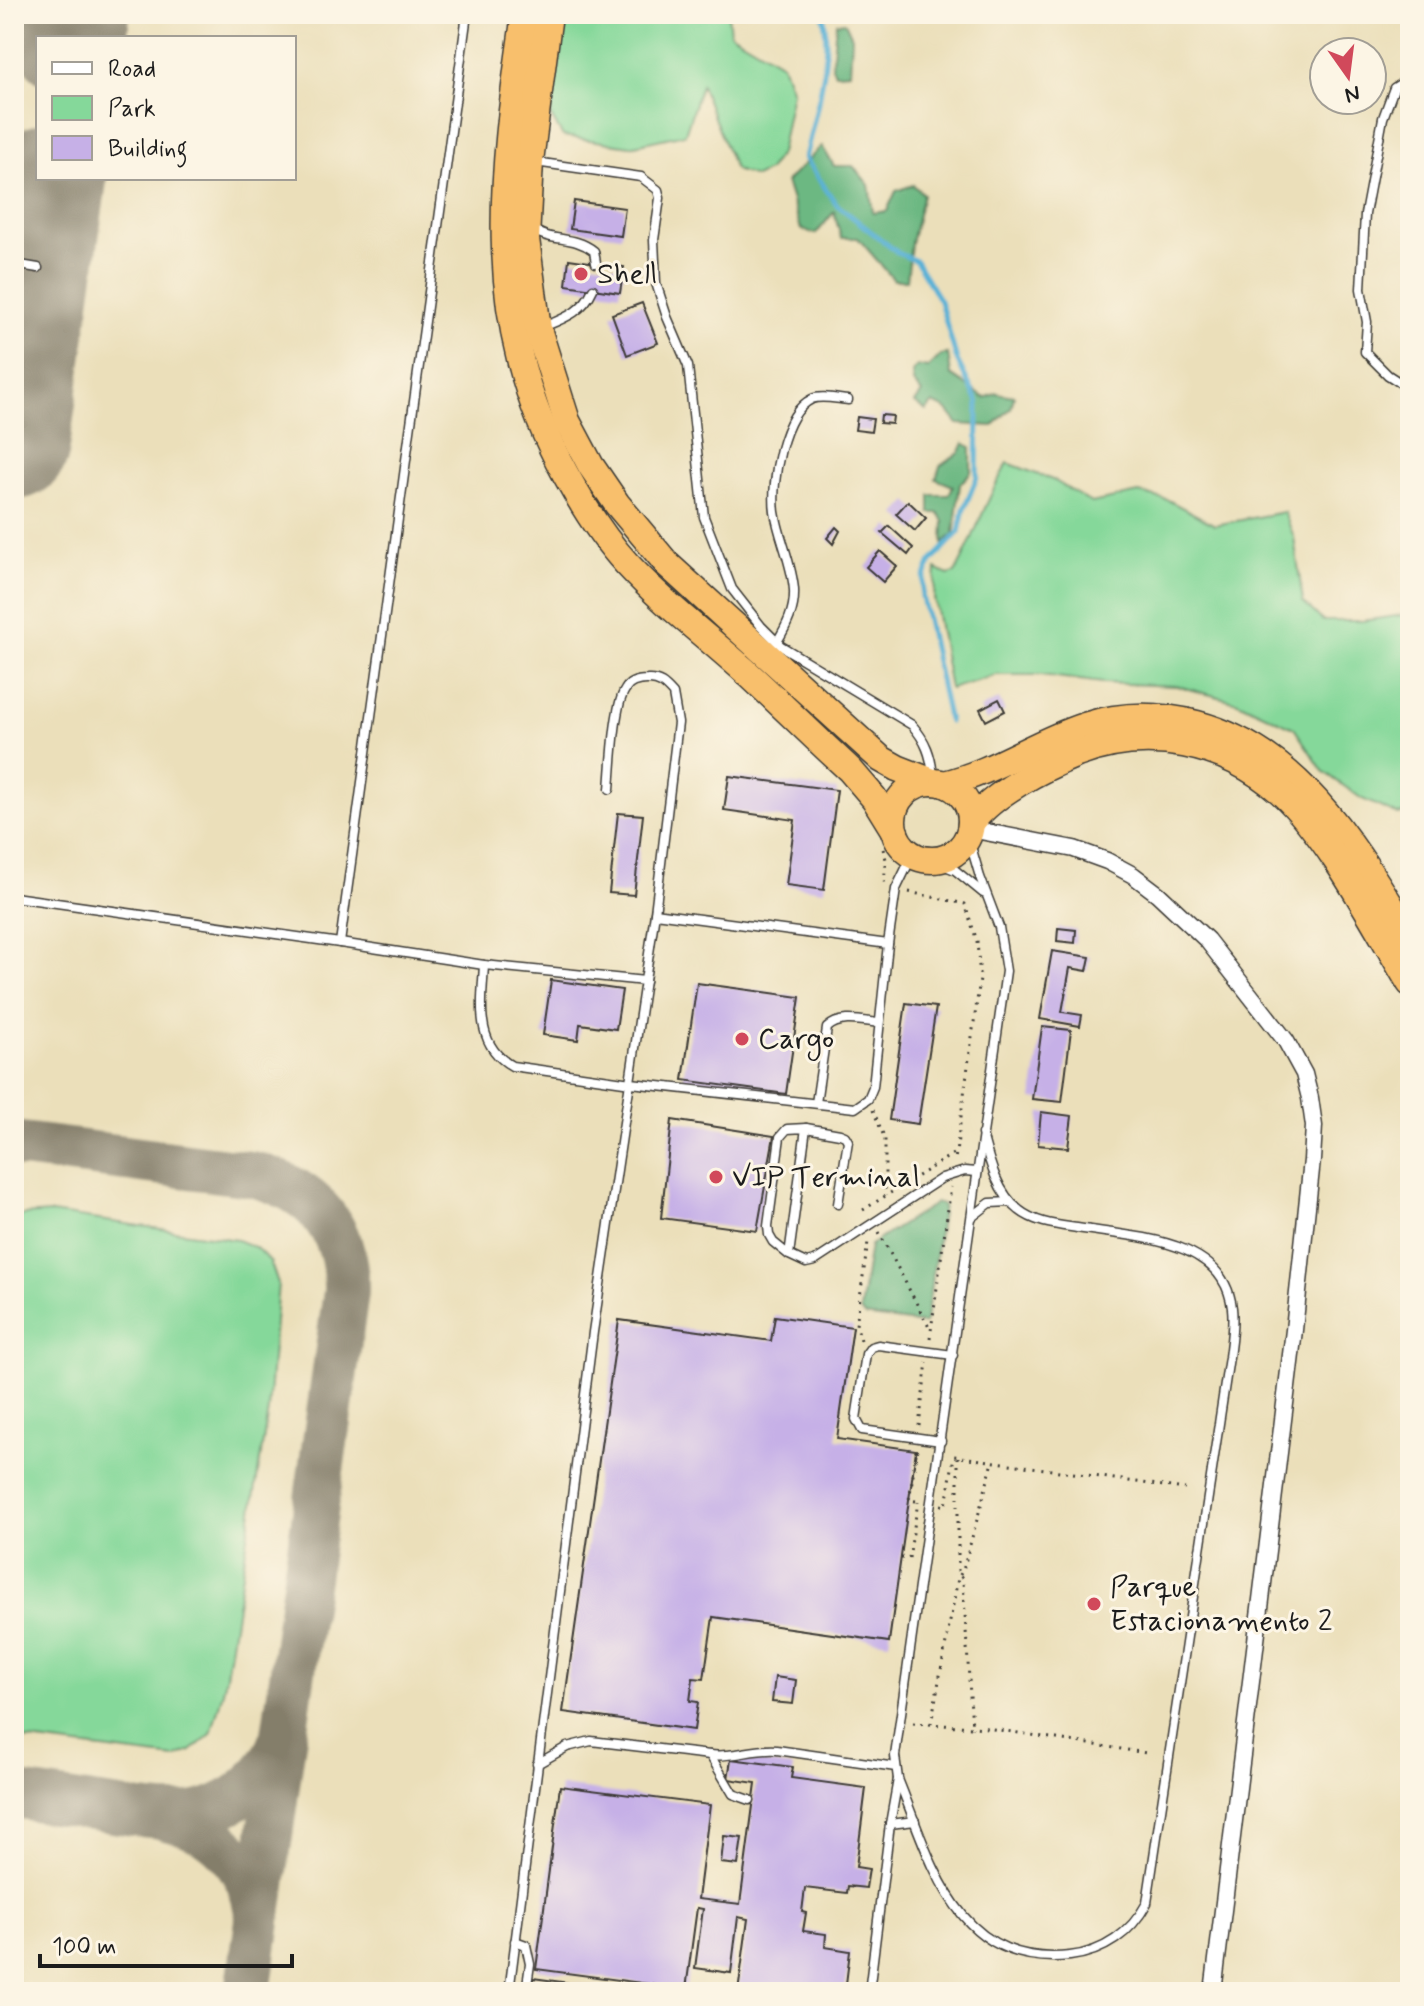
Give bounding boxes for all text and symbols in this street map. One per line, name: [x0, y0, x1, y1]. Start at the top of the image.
legend: [36, 36, 296, 180]
north arrow: [1308, 36, 1388, 116]
text: Road: [108, 54, 156, 85]
text: N: [1342, 78, 1363, 109]
text: Park: [108, 94, 156, 125]
text: Building: [108, 134, 188, 168]
place label: Shell: [597, 255, 657, 294]
marker: Shell: [572, 265, 590, 283]
place label: Cargo: [758, 1020, 834, 1061]
marker: Cargo: [733, 1030, 751, 1048]
place label: VIP Terminal: [732, 1158, 920, 1197]
marker: VIP Terminal: [707, 1168, 725, 1186]
place label: Parque Estacionamento 2: [1110, 1568, 1332, 1641]
marker: Parque Estacionamento 2: [1085, 1595, 1103, 1613]
scale bar: [40, 1918, 292, 1968]
text: 100 m: [52, 1932, 116, 1963]

